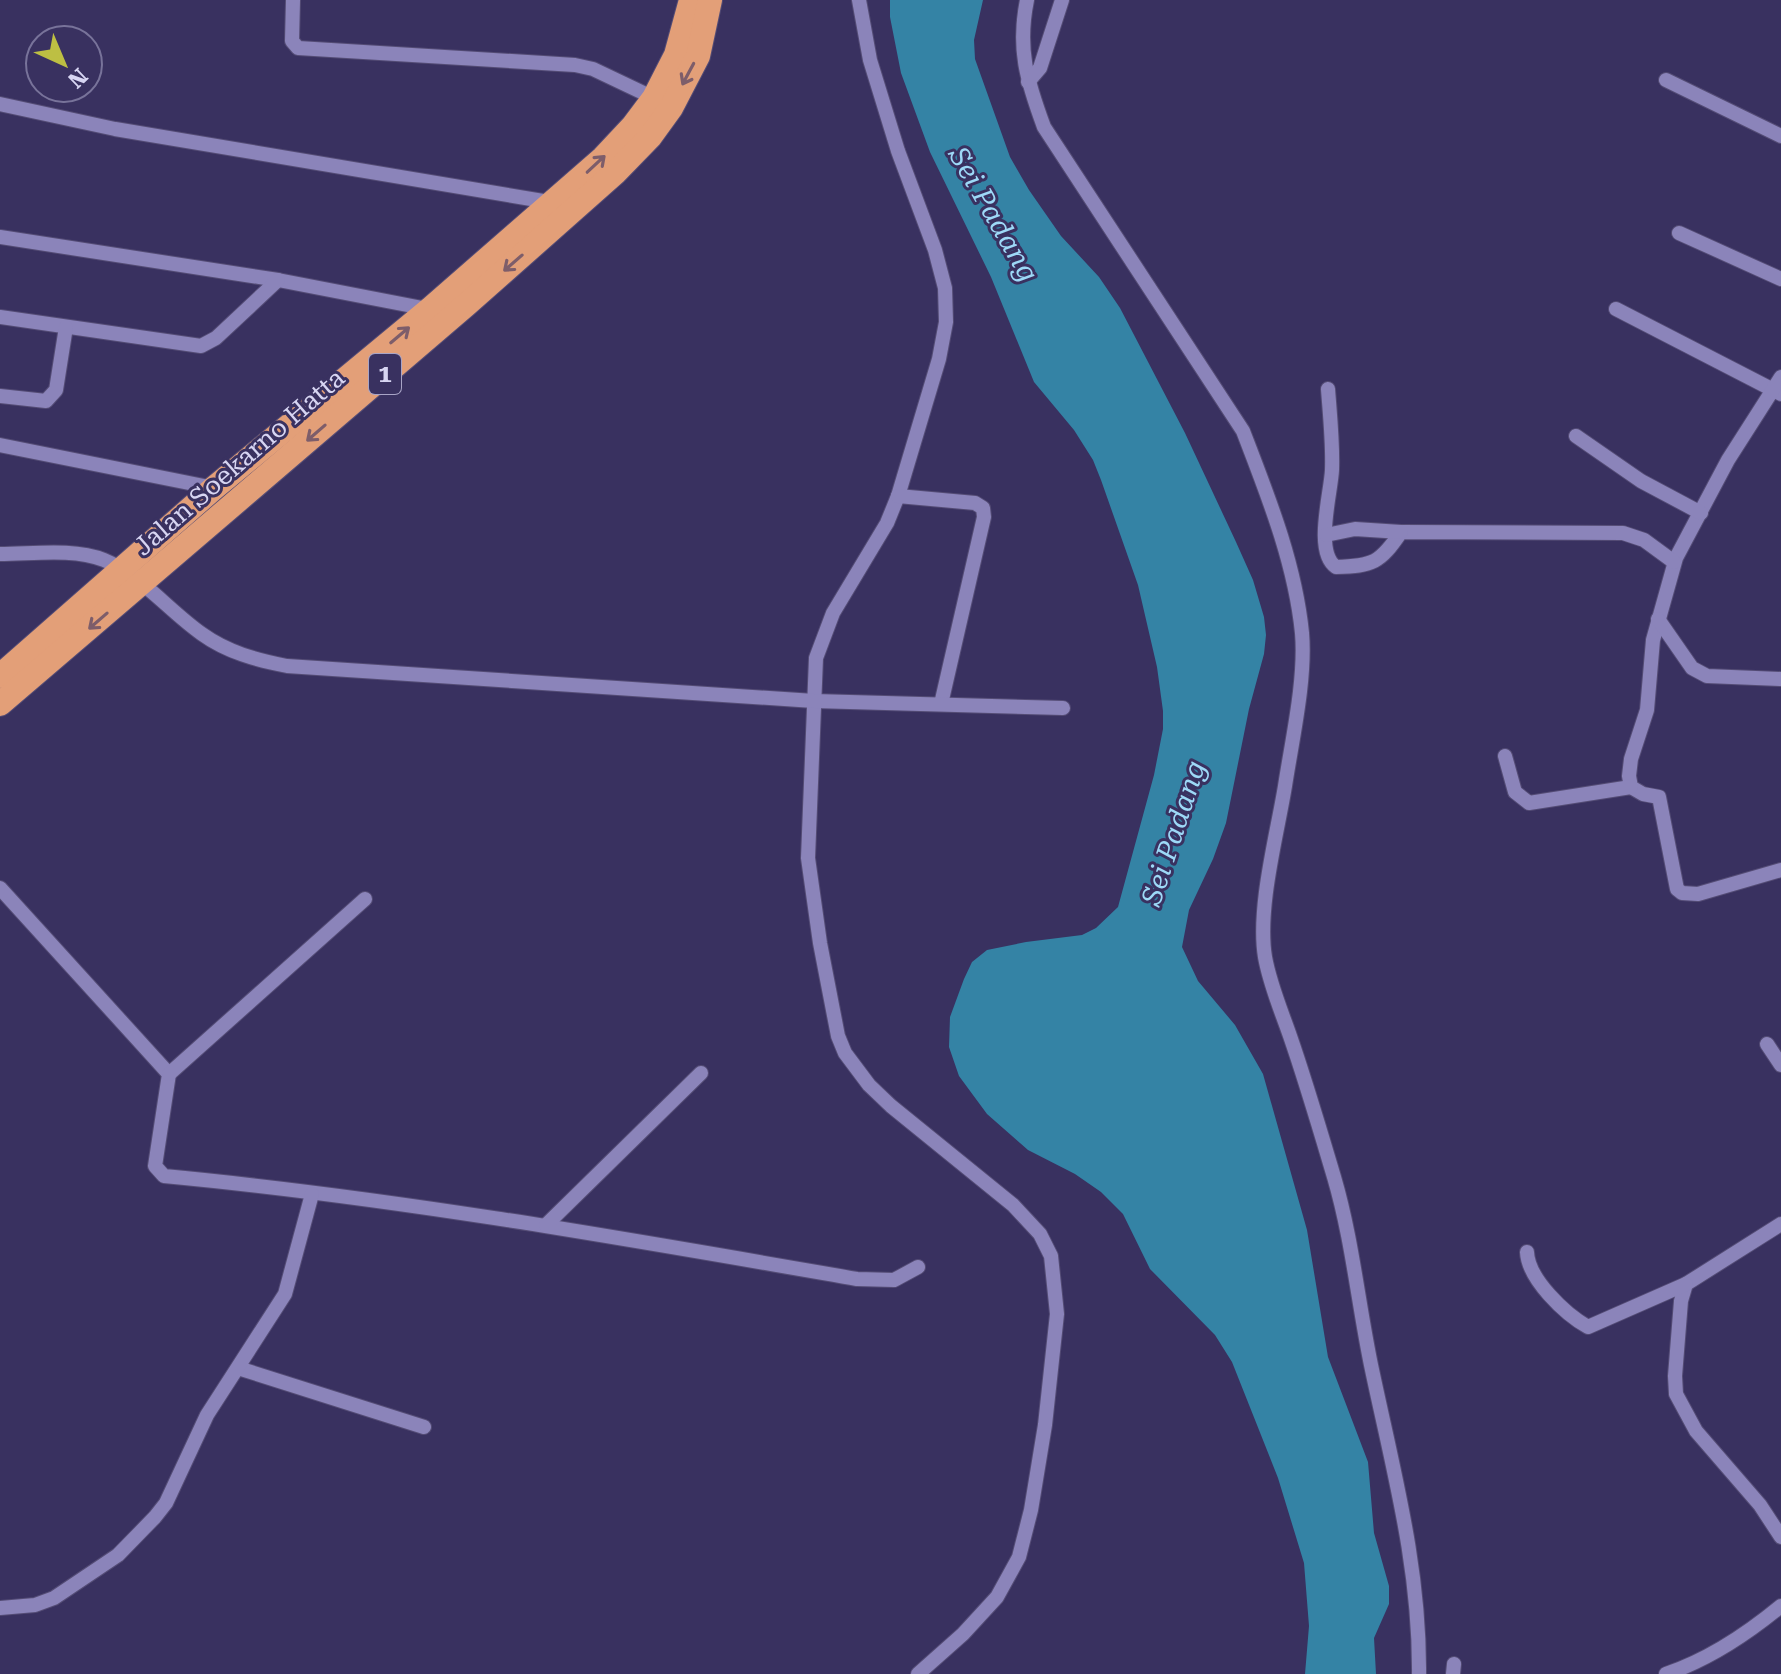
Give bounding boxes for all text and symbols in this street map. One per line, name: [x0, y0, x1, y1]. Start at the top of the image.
north arrow: [24, 24, 104, 104]
one-way arrow: [680, 62, 696, 86]
text: N: [63, 63, 92, 93]
water label: Sei Padang: [941, 140, 1045, 287]
one-way arrow: [586, 155, 606, 174]
one-way arrow: [504, 254, 524, 272]
one-way arrow: [389, 326, 410, 344]
road number: 1: [369, 354, 401, 394]
street label: Jalan Soekarno Hatta: [128, 363, 350, 561]
one-way arrow: [307, 424, 327, 442]
one-way arrow: [88, 612, 108, 630]
water label: Sei Padang: [1134, 757, 1212, 911]

